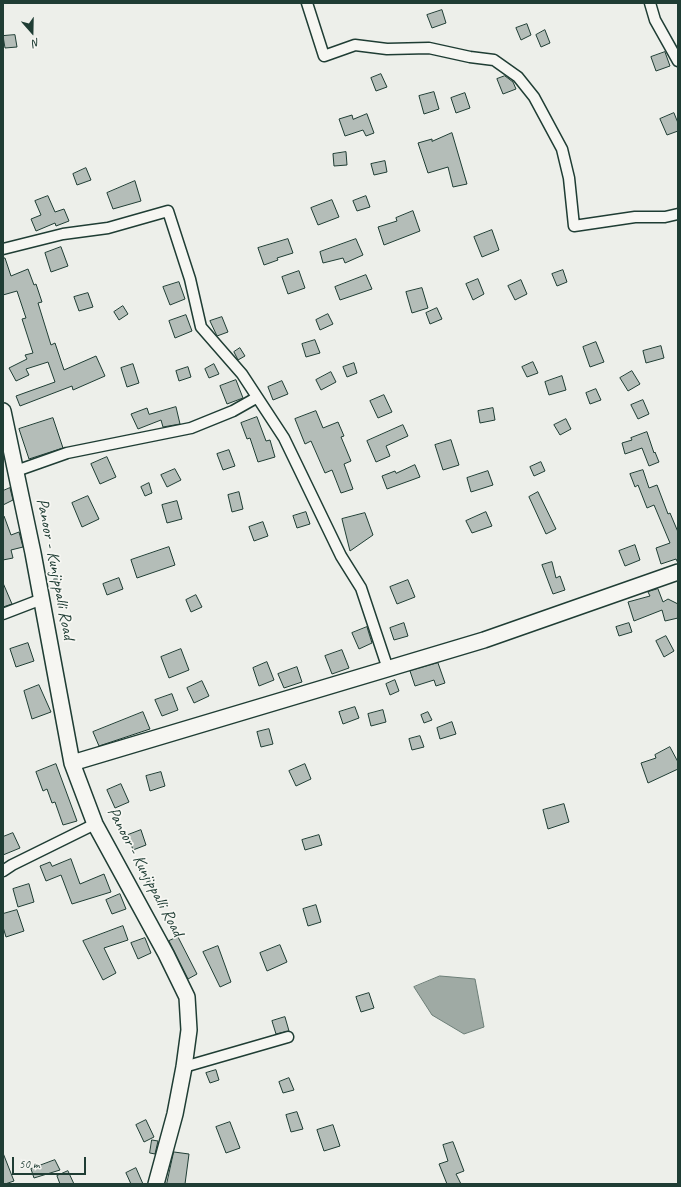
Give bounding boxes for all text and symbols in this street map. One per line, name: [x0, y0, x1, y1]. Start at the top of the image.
north arrow: [12, 12, 52, 52]
text: N: [31, 36, 42, 51]
street label: Panoor - Kunjippalli Road: [31, 497, 79, 641]
street label: Panoor - Kunjippalli Road: [102, 804, 188, 940]
scale bar: [14, 1149, 88, 1175]
text: 50 m: [19, 1156, 39, 1172]

